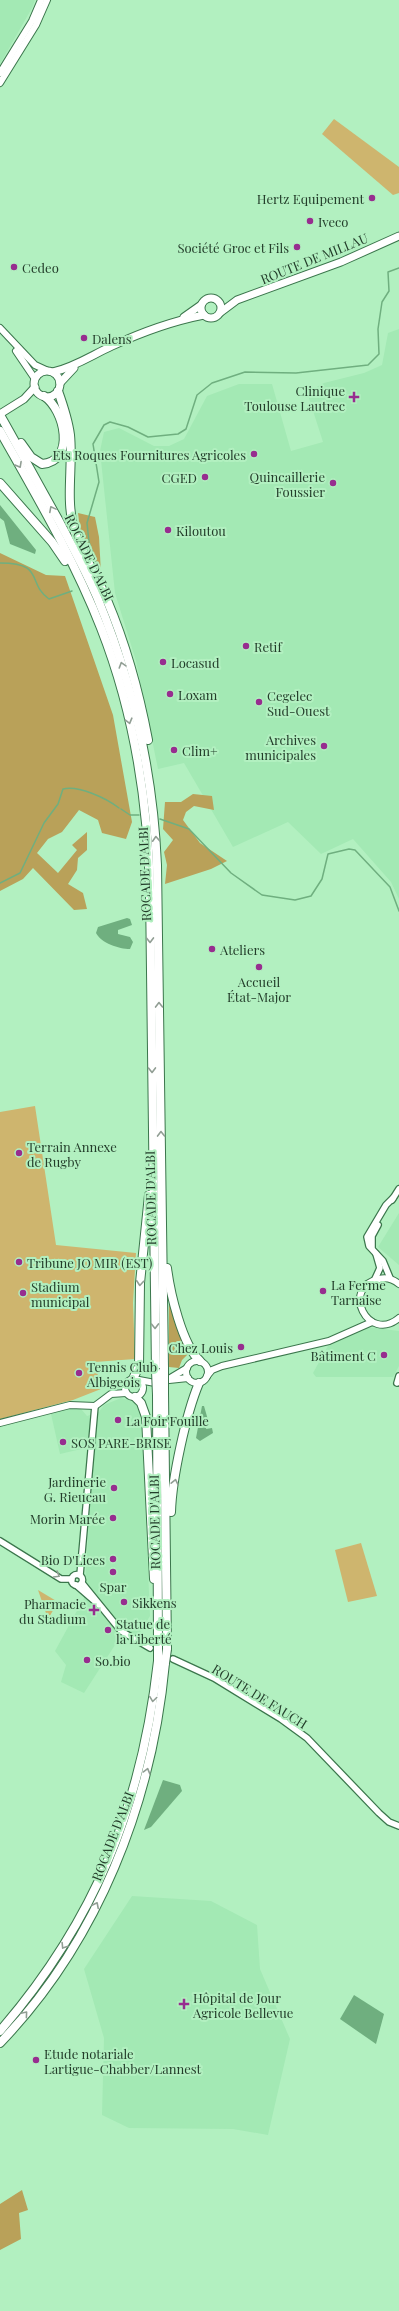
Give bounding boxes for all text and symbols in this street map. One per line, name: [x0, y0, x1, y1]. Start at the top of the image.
place label: Hertz Equipement: [257, 190, 364, 207]
marker: Hertz Equipement: [367, 193, 377, 203]
place label: Iveco: [318, 213, 349, 230]
marker: Iveco: [305, 216, 315, 226]
street label: ROUTE DE MILLAU: [258, 229, 370, 287]
place label: Société Groc et Fils: [177, 239, 289, 256]
marker: Société Groc et Fils: [292, 242, 302, 252]
place label: Cedeo: [22, 259, 59, 276]
marker: Cedeo: [9, 262, 19, 272]
place label: Dalens: [92, 330, 132, 347]
marker: Dalens: [79, 333, 89, 343]
place label: Clinique Toulouse Lautrec: [244, 382, 345, 414]
marker: Clinique Toulouse Lautrec: [348, 391, 360, 403]
place label: Ets Roques Fournitures Agricoles: [52, 446, 246, 463]
marker: Ets Roques Fournitures Agricoles: [249, 449, 259, 459]
one-way arrow: [14, 461, 22, 468]
place label: Quincaillerie Foussier: [250, 468, 325, 500]
place label: CGED: [162, 469, 197, 486]
marker: CGED: [200, 472, 210, 482]
marker: Quincaillerie Foussier: [328, 478, 338, 488]
one-way arrow: [49, 506, 56, 513]
street label: ROCADE D'ALBI: [62, 511, 118, 603]
place label: Kiloutou: [176, 522, 226, 539]
marker: Kiloutou: [163, 525, 173, 535]
place label: Retif: [254, 638, 283, 655]
marker: Retif: [241, 641, 251, 651]
place label: Locasud: [171, 654, 220, 671]
marker: Locasud: [158, 657, 168, 667]
one-way arrow: [119, 662, 127, 669]
place label: Loxam: [178, 686, 218, 703]
place label: Cegelec Sud-Ouest: [267, 687, 330, 719]
marker: Loxam: [165, 689, 175, 699]
marker: Cegelec Sud-Ouest: [254, 697, 264, 707]
one-way arrow: [124, 717, 133, 724]
place label: Archives municipales: [245, 731, 316, 763]
marker: Archives municipales: [319, 741, 329, 751]
place label: Clim+: [182, 742, 218, 759]
marker: Clim+: [169, 745, 179, 755]
street label: ROCADE D'ALBI: [134, 826, 154, 922]
one-way arrow: [151, 836, 160, 842]
one-way arrow: [146, 937, 154, 943]
place label: Ateliers: [219, 941, 265, 958]
marker: Ateliers: [207, 944, 217, 954]
marker: Accueil État-Major: [254, 962, 264, 972]
place label: Accueil État-Major: [227, 973, 291, 1005]
one-way arrow: [155, 1002, 163, 1008]
one-way arrow: [148, 1067, 156, 1073]
one-way arrow: [157, 1131, 165, 1137]
place label: Terrain Annexe de Rugby: [27, 1138, 117, 1170]
marker: Terrain Annexe de Rugby: [14, 1148, 24, 1158]
street label: ROCADE D'ALBI: [141, 1151, 159, 1245]
place label: Tribune JO MIR (EST): [27, 1254, 153, 1271]
marker: Tribune JO MIR (EST): [14, 1257, 24, 1267]
place label: La Ferme Tarnaise: [331, 1276, 386, 1308]
place label: Stadium municipal: [31, 1278, 90, 1310]
one-way arrow: [136, 1280, 145, 1286]
marker: La Ferme Tarnaise: [318, 1286, 328, 1296]
marker: Stadium municipal: [18, 1288, 28, 1298]
one-way arrow: [151, 1323, 159, 1329]
place label: Chez Louis: [168, 1339, 233, 1356]
marker: Chez Louis: [236, 1342, 246, 1352]
place label: Bâtiment C: [311, 1347, 376, 1364]
marker: Bâtiment C: [379, 1350, 389, 1360]
place label: Tennis Club Albigeois: [86, 1358, 157, 1390]
marker: Tennis Club Albigeois: [74, 1368, 84, 1378]
place label: La Foir'Fouille: [126, 1412, 209, 1429]
marker: La Foir'Fouille: [113, 1415, 123, 1425]
place label: SOS PARE-BRISE: [71, 1434, 172, 1451]
marker: SOS PARE-BRISE: [58, 1437, 68, 1447]
place label: Jardinerie G. Rieucau: [44, 1473, 106, 1505]
street label: ROCADE D'ALBI: [145, 1475, 163, 1569]
one-way arrow: [170, 1479, 178, 1486]
marker: Jardinerie G. Rieucau: [109, 1483, 119, 1493]
place label: Morin Marée: [30, 1510, 105, 1527]
marker: Morin Marée: [108, 1513, 118, 1523]
place label: Bio D'Lices: [41, 1551, 105, 1568]
marker: Bio D'Lices: [108, 1554, 118, 1564]
marker: Spar: [108, 1567, 118, 1577]
one-way arrow: [53, 1571, 60, 1578]
place label: Spar: [100, 1578, 127, 1595]
place label: Sikkens: [132, 1594, 177, 1611]
place label: Pharmacie du Stadium: [19, 1595, 86, 1627]
marker: Sikkens: [119, 1597, 129, 1607]
marker: Pharmacie du Stadium: [89, 1605, 99, 1615]
place label: Statue de la Liberté: [116, 1615, 172, 1647]
marker: Statue de la Liberté: [103, 1625, 113, 1635]
place label: So.bio: [95, 1652, 131, 1669]
marker: So.bio: [82, 1655, 92, 1665]
street label: ROUTE DE FAUCH: [209, 1660, 311, 1732]
one-way arrow: [149, 1696, 158, 1702]
one-way arrow: [143, 1768, 151, 1774]
street label: ROCADE D'ALBI: [87, 1789, 137, 1883]
one-way arrow: [92, 1902, 99, 1909]
one-way arrow: [62, 1941, 69, 1948]
place label: Hôpital de Jour Agricole Bellevue: [192, 1989, 294, 2021]
marker: Hôpital de Jour Agricole Bellevue: [178, 1998, 190, 2010]
one-way arrow: [21, 2011, 28, 2018]
place label: Etude notariale Lartigue-Chabber/Lannest: [44, 2045, 202, 2077]
marker: Etude notariale Lartigue-Chabber/Lannest: [31, 2055, 41, 2065]

